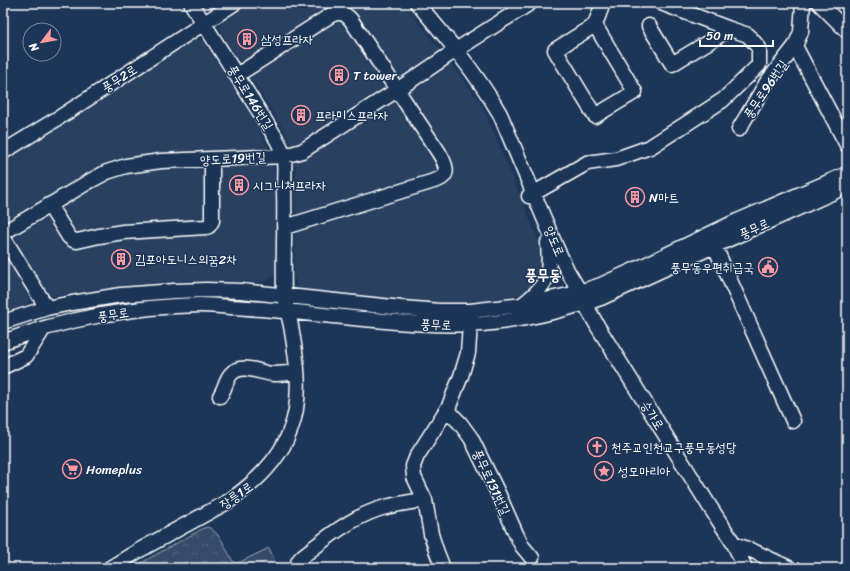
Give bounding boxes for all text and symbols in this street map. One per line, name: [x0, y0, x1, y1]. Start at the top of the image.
north arrow: [22, 22, 62, 62]
scale bar: [700, 22, 773, 48]
text: 50 m: [706, 25, 733, 47]
building icon: 삼성프라자: [236, 28, 258, 50]
place label: 삼성프라자: [261, 28, 313, 51]
text: N: [24, 38, 45, 56]
street label: 풍무로96번길: [737, 55, 794, 124]
street label: 풍무2로: [97, 58, 142, 99]
street label: 풍무로146번길: [221, 60, 280, 134]
building icon: T tower: [328, 64, 350, 86]
place label: T tower: [353, 64, 398, 87]
building icon: 프라미스프라자: [290, 104, 312, 126]
place label: 프라미스프라자: [315, 104, 388, 127]
street label: 양도로19번길: [200, 145, 267, 172]
building icon: 시그니쳐프라자: [228, 174, 250, 196]
place label: 시그니쳐프라자: [253, 174, 326, 197]
building icon: N마트: [624, 186, 646, 208]
place label: N마트: [649, 186, 679, 209]
street label: 풍무로: [735, 212, 773, 245]
street label: 양도로: [538, 222, 571, 260]
building icon: 김포아도니스의꿈2차: [110, 248, 132, 270]
place label: 김포아도니스의꿈2차: [135, 248, 237, 271]
place label: 풍무동우편취급국: [670, 256, 754, 279]
public building icon: 풍무동우편취급국: [757, 256, 779, 278]
district label: 풍무동: [525, 262, 561, 288]
street label: 풍무로: [96, 301, 130, 328]
street label: 풍무로: [420, 312, 452, 337]
street label: 승가로: [635, 396, 671, 435]
church icon: 천주교인천교구풍무동성당: [586, 436, 608, 458]
place label: 천주교인천교구풍무동성당: [611, 436, 737, 459]
street label: 풍무로131번길: [466, 445, 517, 519]
supermarket icon: Homeplus: [61, 458, 83, 480]
place label: Homeplus: [86, 458, 143, 481]
place icon: 성모마리아: [593, 460, 615, 482]
place label: 성모마리아: [618, 460, 671, 483]
street label: 장릉1로: [215, 475, 258, 515]

